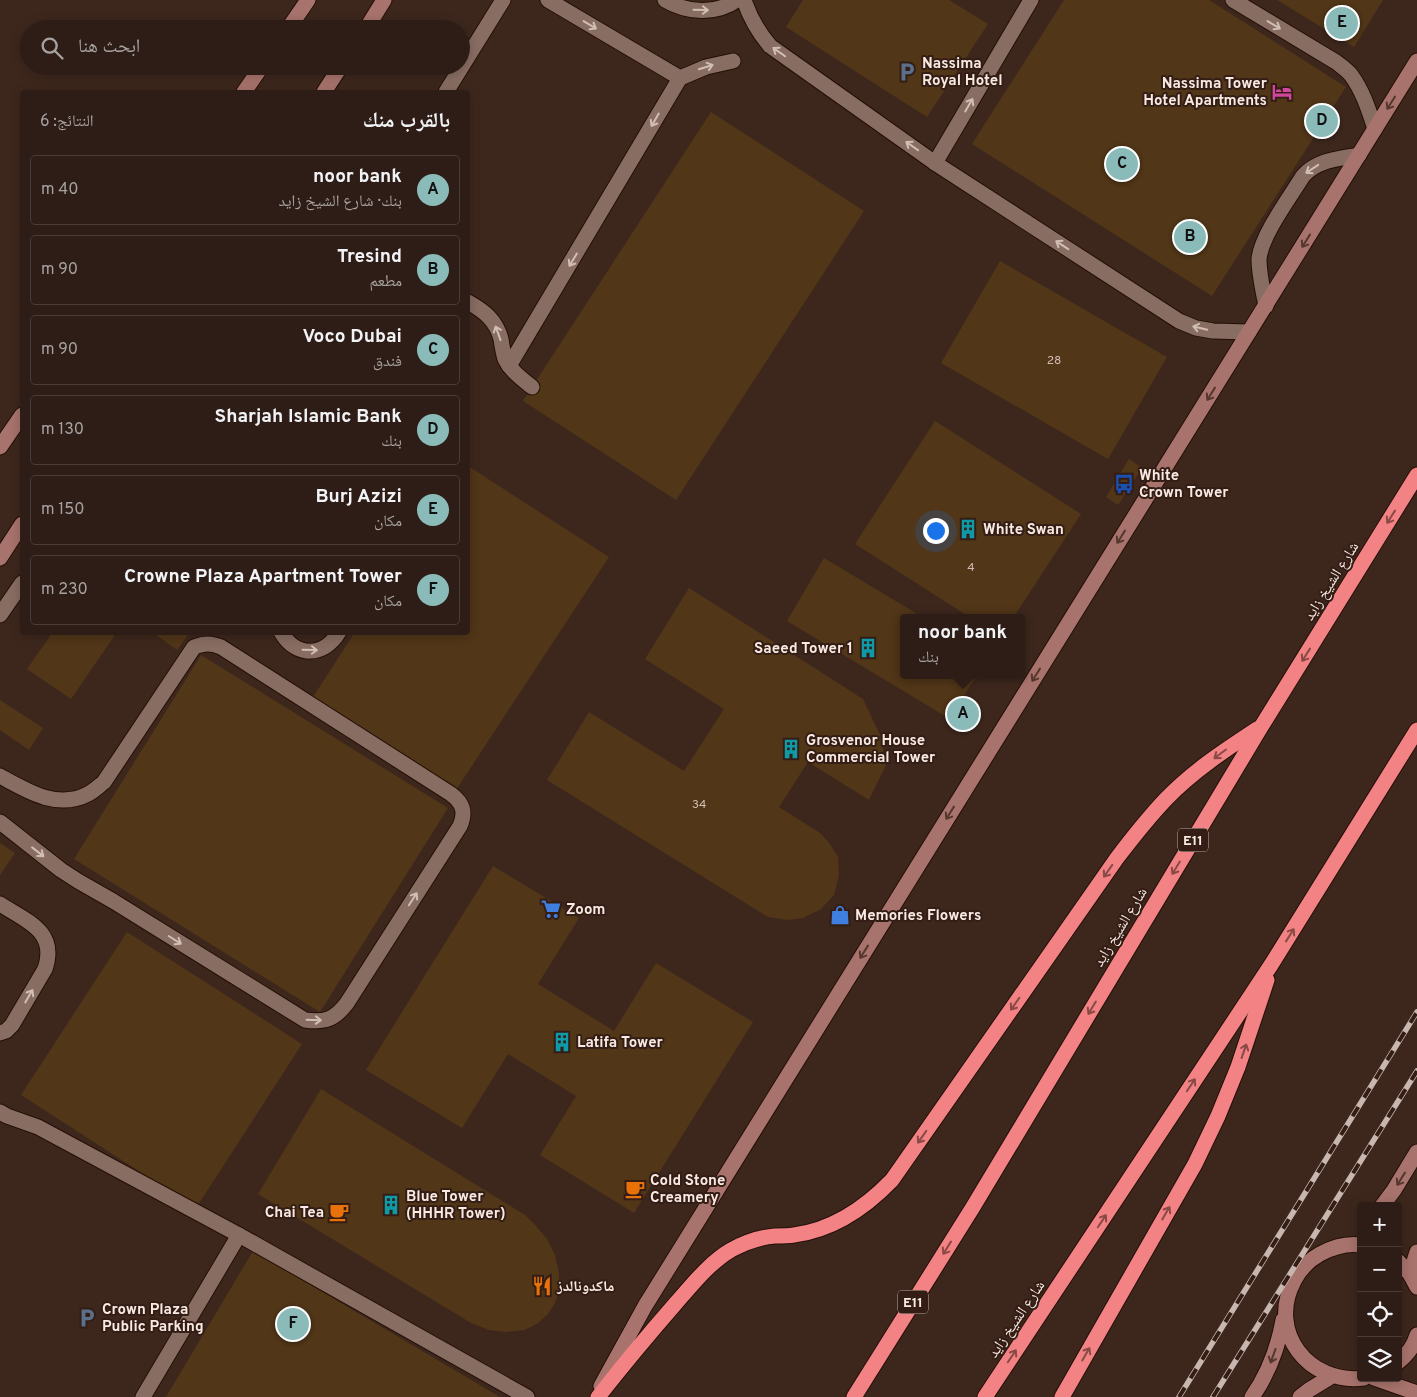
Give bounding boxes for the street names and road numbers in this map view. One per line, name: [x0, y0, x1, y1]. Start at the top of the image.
street label: شارع الشيخ زايد: [1301, 539, 1364, 625]
road number: E11: [1178, 828, 1208, 852]
street label: شارع الشيخ زايد: [1090, 885, 1152, 971]
street label: شارع الشيخ زايد: [984, 1277, 1050, 1362]
road number: E11: [898, 1290, 928, 1314]

